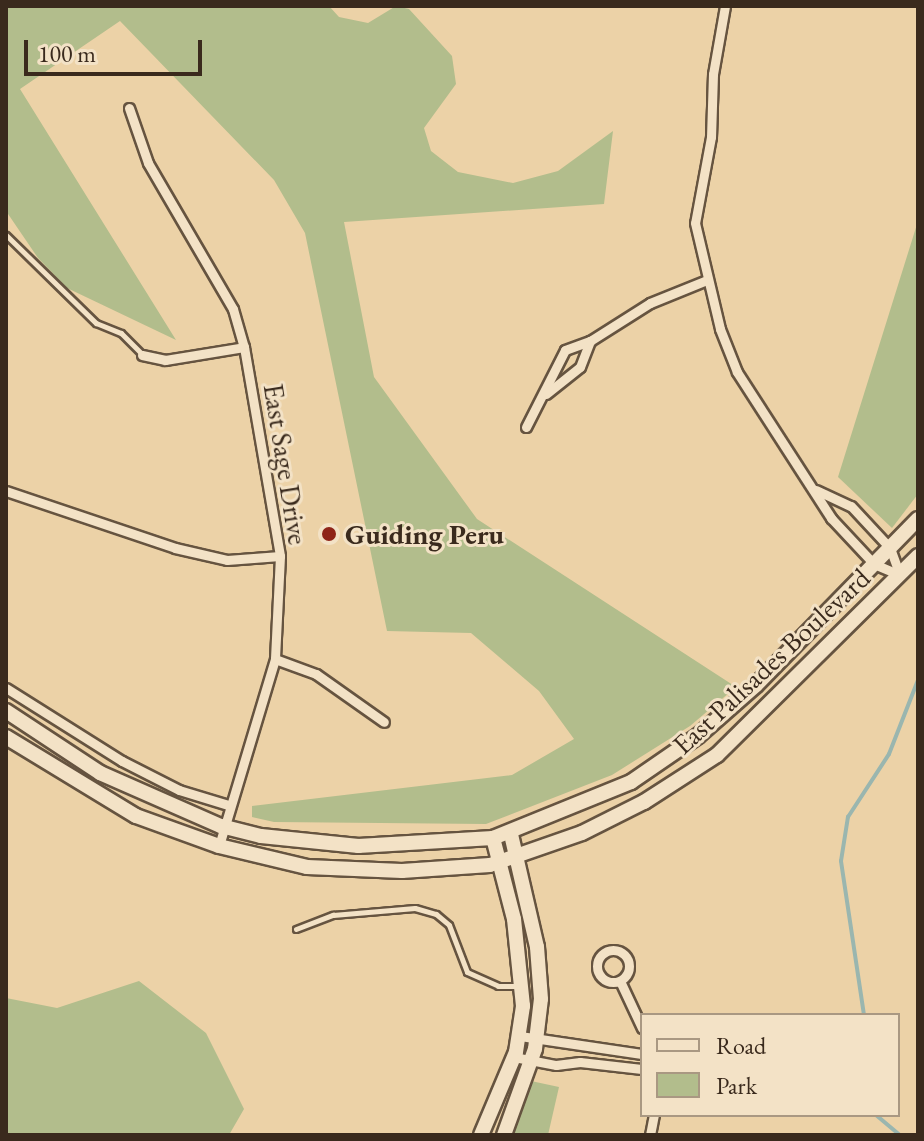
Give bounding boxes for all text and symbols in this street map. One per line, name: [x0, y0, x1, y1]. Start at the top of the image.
scale bar: [28, 24, 206, 74]
text: 100 m: [38, 38, 96, 69]
street label: East Sage Drive: [257, 381, 315, 547]
place label: Guiding Peru: [345, 517, 504, 551]
marker: Guiding Peru: [320, 525, 338, 543]
street label: East Palisades Boulevard: [665, 561, 877, 761]
legend: [640, 1013, 900, 1117]
text: Road: [716, 1030, 766, 1061]
text: Park: [716, 1070, 757, 1101]

